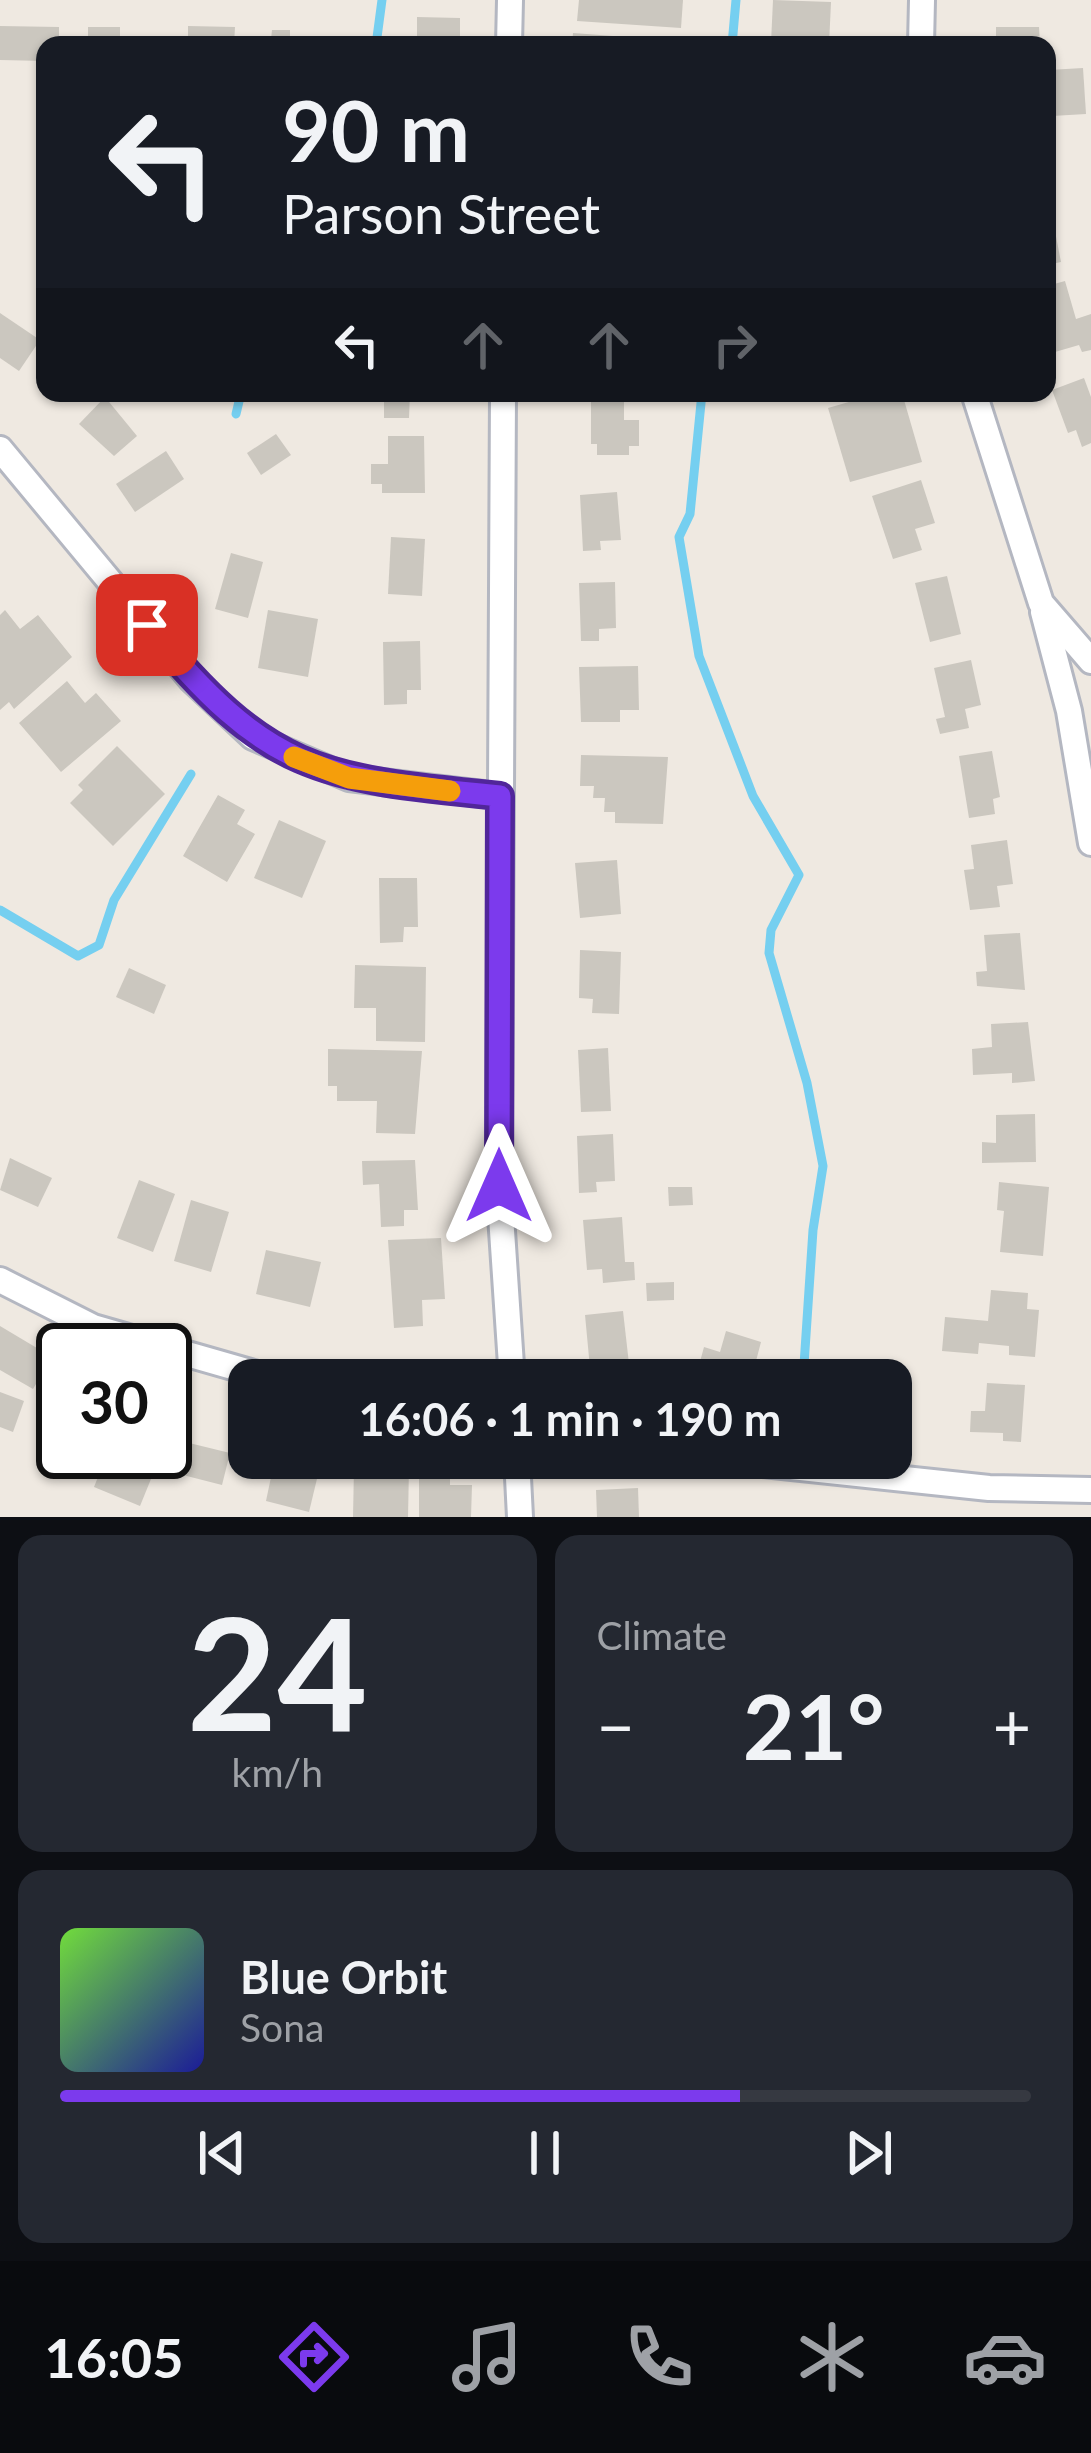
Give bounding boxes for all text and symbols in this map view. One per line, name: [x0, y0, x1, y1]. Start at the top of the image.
text: 90 m: [282, 79, 470, 180]
icon: left: [84, 84, 240, 240]
text: Parson Street: [282, 181, 600, 246]
icon: left: [324, 312, 390, 378]
icon: ahead: [450, 312, 516, 378]
icon: ahead: [576, 312, 642, 378]
icon: right: [702, 312, 768, 378]
pin: [96, 574, 198, 676]
icon: arrive: [114, 592, 180, 658]
position arrow: [436, 1123, 562, 1249]
speed limit sign: 30: [36, 1323, 192, 1479]
text: 16:06 · 1 min · 190 m: [359, 1392, 781, 1446]
text: 24: [187, 1577, 368, 1764]
text: Climate: [597, 1612, 727, 1658]
text: 21°: [743, 1671, 885, 1779]
text: −: [597, 1686, 635, 1765]
text: +: [993, 1686, 1031, 1765]
text: km/h: [232, 1749, 323, 1795]
text: Blue Orbit: [240, 1950, 447, 2004]
text: Sona: [240, 2004, 324, 2050]
icon: previous: [189, 2120, 255, 2186]
icon: pause: [512, 2120, 578, 2186]
icon: next: [836, 2120, 902, 2186]
icon: directions: [272, 2315, 356, 2399]
icon: music: [445, 2315, 529, 2399]
icon: phone: [617, 2315, 701, 2399]
icon: climate: [790, 2315, 874, 2399]
icon: car: [963, 2315, 1047, 2399]
text: 16:05: [44, 2325, 184, 2390]

